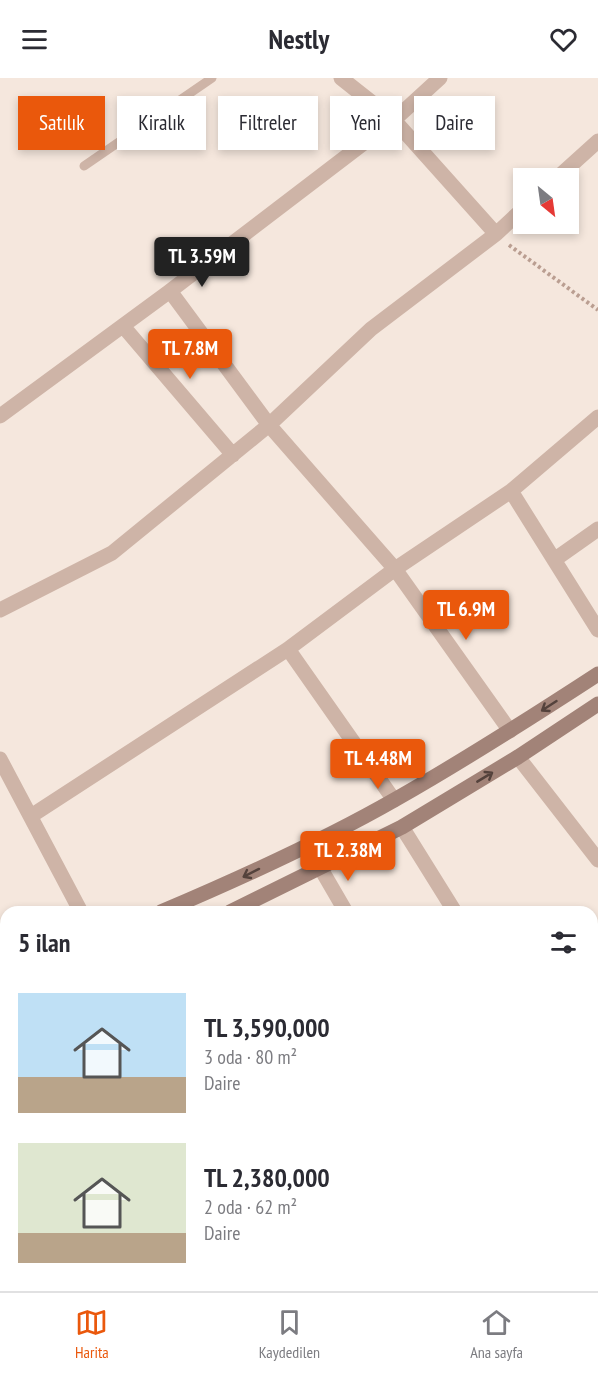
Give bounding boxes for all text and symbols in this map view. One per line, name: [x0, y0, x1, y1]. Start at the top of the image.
text: Nestly: [269, 22, 329, 56]
icon: menu: [18, 23, 51, 56]
icon: heart: [547, 23, 580, 56]
chip: Satılık: [18, 96, 105, 150]
chip: Kiralık: [117, 96, 206, 150]
chip: Filtreler: [218, 96, 318, 150]
chip: Yeni: [330, 96, 402, 150]
chip: Daire: [414, 96, 495, 150]
north arrow: [513, 168, 579, 234]
map controls: [513, 168, 579, 234]
pin: TL 3.59M: [140, 237, 264, 288]
text: TL 3.59M: [168, 243, 236, 269]
pin: TL 7.8M: [135, 329, 245, 380]
text: TL 7.8M: [162, 335, 218, 361]
pin: TL 6.9M: [411, 590, 521, 641]
text: TL 6.9M: [437, 596, 495, 622]
one-way arrow: [541, 700, 558, 712]
pin: TL 4.48M: [316, 739, 440, 790]
text: TL 4.48M: [344, 745, 412, 771]
one-way arrow: [476, 770, 493, 782]
pin: TL 2.38M: [286, 831, 410, 882]
text: TL 2.38M: [314, 837, 382, 863]
one-way arrow: [242, 868, 260, 880]
text: 5 ilan: [18, 926, 70, 959]
icon: filters: [547, 926, 580, 959]
text: TL 3,590,000: [204, 1011, 330, 1044]
icon: home: [66, 1017, 138, 1089]
text: 3 oda · 80 m²: [204, 1044, 297, 1070]
text: Daire: [204, 1070, 241, 1096]
text: TL 2,380,000: [204, 1161, 330, 1194]
icon: home: [66, 1167, 138, 1239]
text: 2 oda · 62 m²: [204, 1194, 297, 1220]
text: Daire: [204, 1220, 241, 1246]
tab: Harita: [75, 1306, 109, 1362]
tab: Kaydedilen: [259, 1306, 320, 1362]
tab: Ana sayfa: [470, 1306, 523, 1362]

